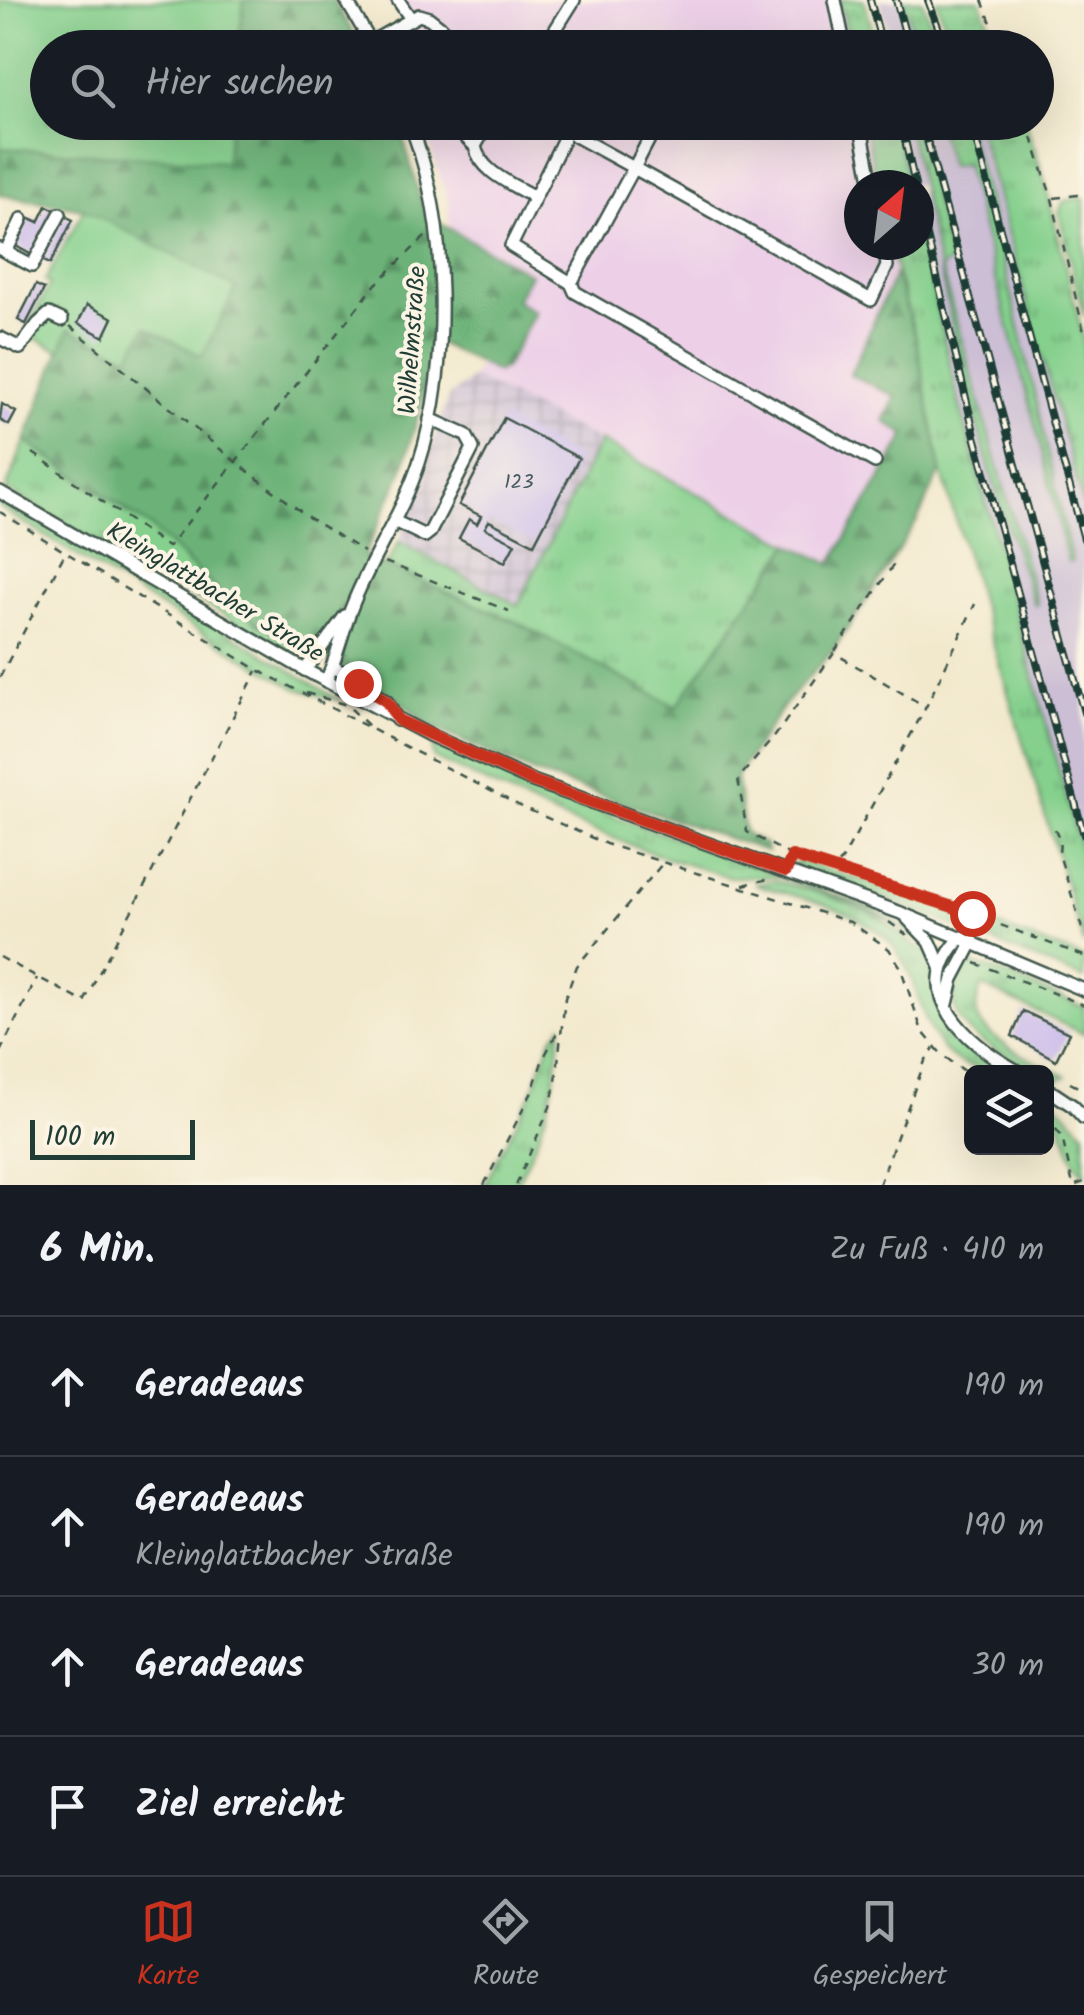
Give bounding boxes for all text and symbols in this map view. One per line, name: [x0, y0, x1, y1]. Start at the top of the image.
search box: [30, 30, 1054, 140]
text: Hier suchen: [145, 55, 334, 115]
icon: search: [65, 58, 120, 113]
north arrow: [844, 170, 934, 260]
street label: Wilhelmstraße: [388, 265, 438, 416]
house number: 123: [504, 467, 534, 499]
street label: Kleinglattbacher Straße: [98, 512, 332, 674]
route end: [336, 661, 382, 707]
route start: [950, 891, 996, 937]
map controls: [964, 1065, 1054, 1155]
button: layers: [964, 1065, 1054, 1155]
scale bar: [30, 1115, 195, 1160]
text: 100 m: [45, 1115, 115, 1160]
text: 6 Min.: [40, 1217, 155, 1284]
text: Zu Fuß · 410 m: [830, 1225, 1044, 1276]
text: Geradeaus: [135, 1356, 304, 1416]
icon: ahead: [40, 1359, 95, 1414]
text: 190 m: [964, 1361, 1044, 1412]
text: Geradeaus: [135, 1471, 304, 1531]
icon: ahead: [40, 1499, 95, 1554]
text: 190 m: [964, 1501, 1044, 1552]
text: Kleinglattbacher Straße: [135, 1531, 453, 1582]
text: Geradeaus: [135, 1636, 304, 1696]
icon: ahead: [40, 1639, 95, 1694]
text: 30 m: [971, 1641, 1044, 1692]
text: Ziel erreicht: [135, 1776, 344, 1836]
icon: arrive: [40, 1779, 95, 1834]
tab: Karte: [137, 1894, 199, 1999]
tab: Route: [473, 1894, 539, 1999]
tab: Gespeichert: [813, 1894, 947, 1999]

